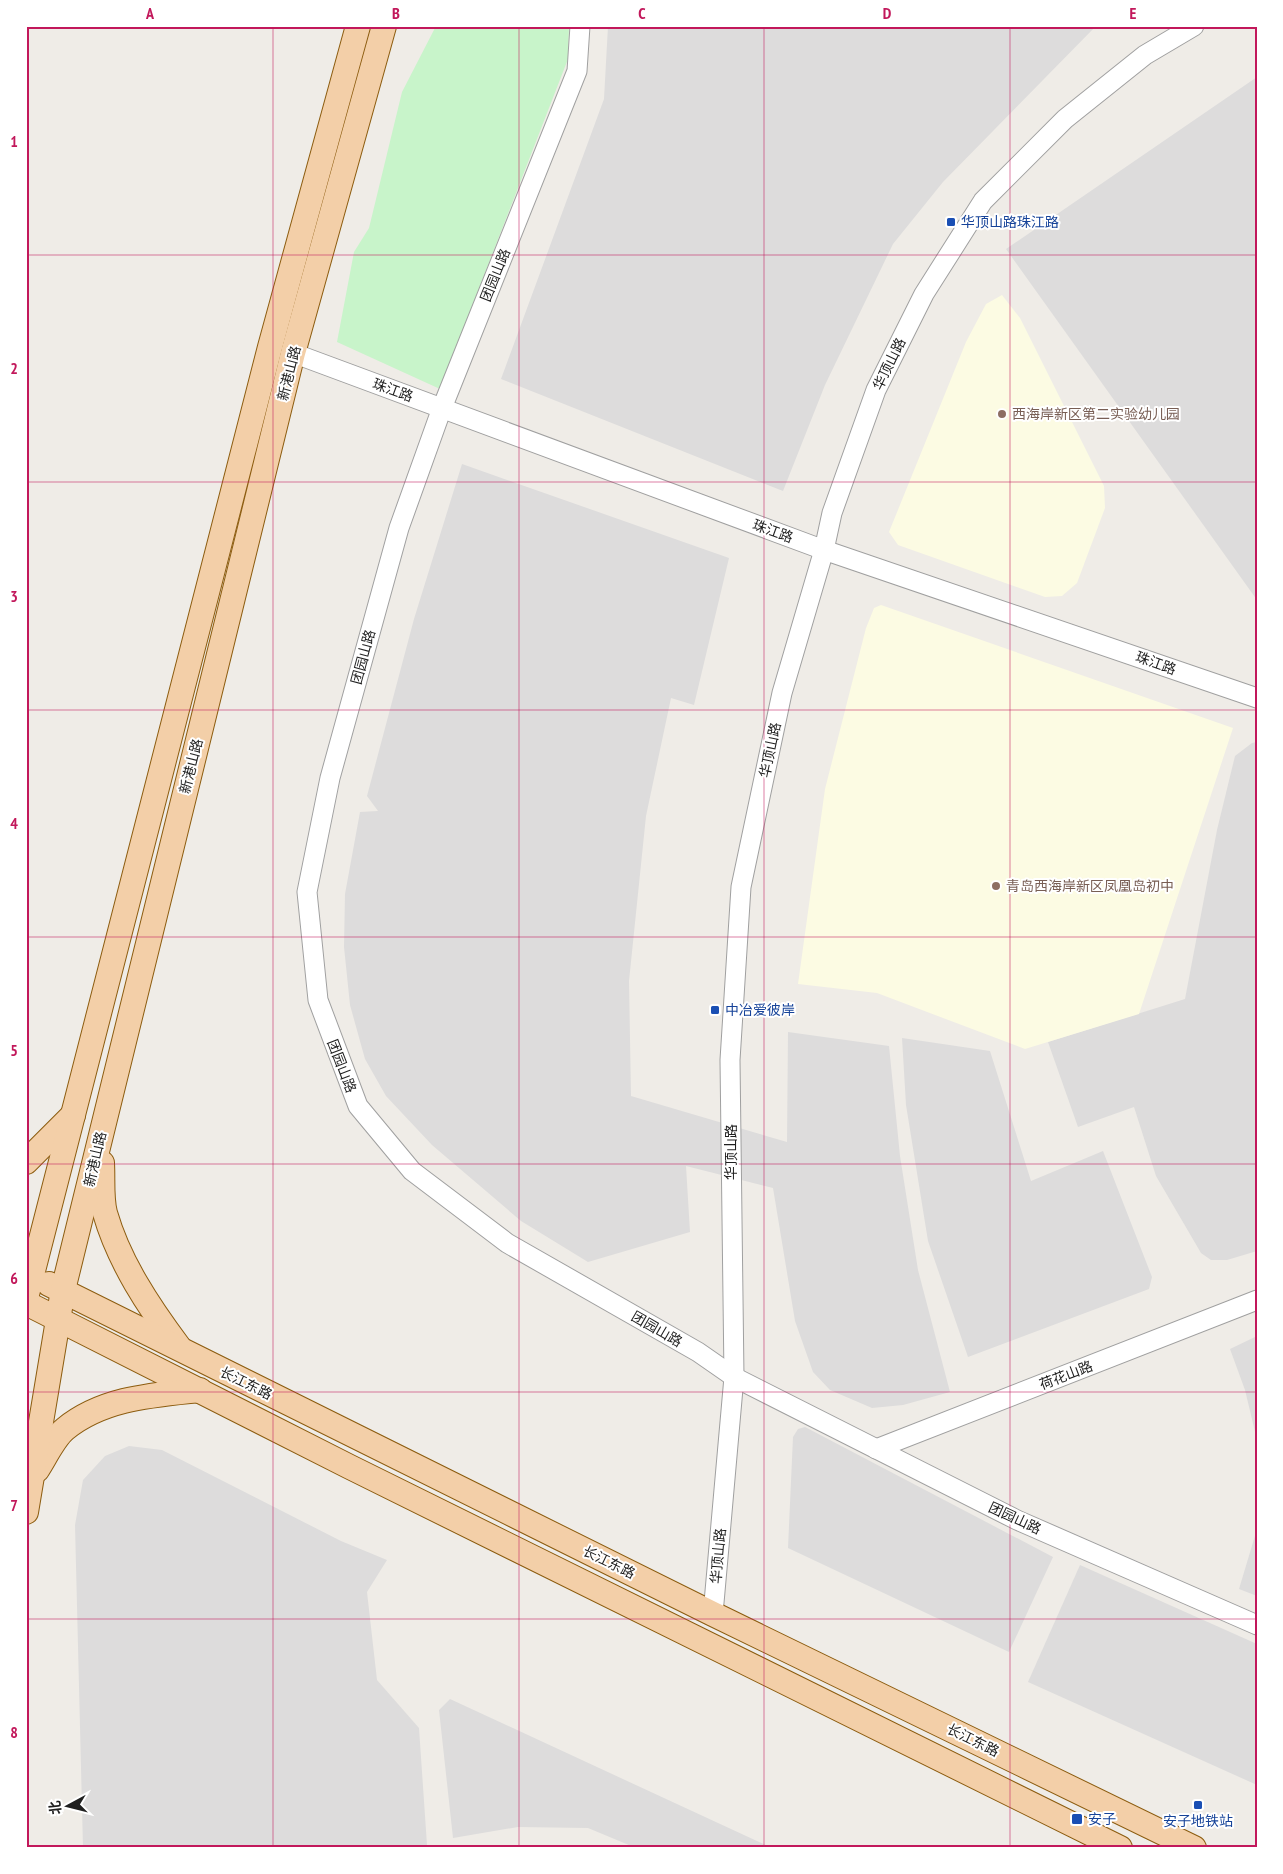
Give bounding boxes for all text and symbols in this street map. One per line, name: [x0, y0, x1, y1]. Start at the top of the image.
text: A: [145, 3, 155, 23]
text: B: [392, 3, 400, 23]
text: C: [638, 3, 646, 23]
text: D: [883, 3, 892, 23]
text: E: [1130, 3, 1137, 23]
text: 1: [10, 131, 18, 151]
place label: 华顶山路珠江路: [961, 213, 1059, 231]
marker: 华顶山路珠江路: [945, 216, 957, 228]
street label: 团园山路: [476, 246, 514, 304]
street label: 华顶山路: [869, 335, 909, 393]
street label: 新港山路: [273, 344, 305, 402]
text: 2: [10, 358, 18, 378]
street label: 珠江路: [370, 374, 416, 406]
place label: 西海岸新区第二实验幼儿园: [1012, 405, 1180, 423]
marker: 西海岸新区第二实验幼儿园: [996, 408, 1008, 420]
street label: 珠江路: [750, 515, 796, 547]
text: 3: [10, 586, 18, 606]
street label: 团园山路: [347, 628, 379, 686]
street label: 珠江路: [1133, 647, 1179, 679]
street label: 华顶山路: [755, 721, 785, 779]
street label: 新港山路: [175, 737, 207, 795]
text: 4: [10, 813, 18, 833]
place label: 青岛西海岸新区凤凰岛初中: [1006, 877, 1174, 895]
marker: 青岛西海岸新区凤凰岛初中: [990, 880, 1002, 892]
place label: 中冶爱彼岸: [725, 1001, 795, 1019]
marker: 中冶爱彼岸: [709, 1004, 721, 1016]
street label: 团园山路: [324, 1037, 360, 1095]
text: 5: [10, 1040, 18, 1060]
street label: 华顶山路: [722, 1124, 740, 1180]
street label: 新港山路: [80, 1130, 110, 1188]
text: 6: [10, 1268, 18, 1288]
street label: 团园山路: [628, 1307, 686, 1351]
street label: 荷花山路: [1037, 1357, 1095, 1393]
street label: 长江东路: [217, 1363, 275, 1403]
text: 7: [10, 1495, 18, 1515]
street label: 团园山路: [986, 1498, 1044, 1538]
street label: 华顶山路: [707, 1527, 729, 1585]
street label: 长江东路: [580, 1542, 638, 1582]
street label: 长江东路: [944, 1720, 1002, 1760]
text: 8: [10, 1722, 18, 1742]
north arrow: [42, 1782, 92, 1832]
marker: 安子地铁站: [1192, 1799, 1204, 1811]
text: 北: [45, 1800, 65, 1816]
place label: 安子: [1088, 1810, 1116, 1828]
marker: 安子: [1070, 1812, 1084, 1826]
place label: 安子地铁站: [1163, 1812, 1233, 1830]

